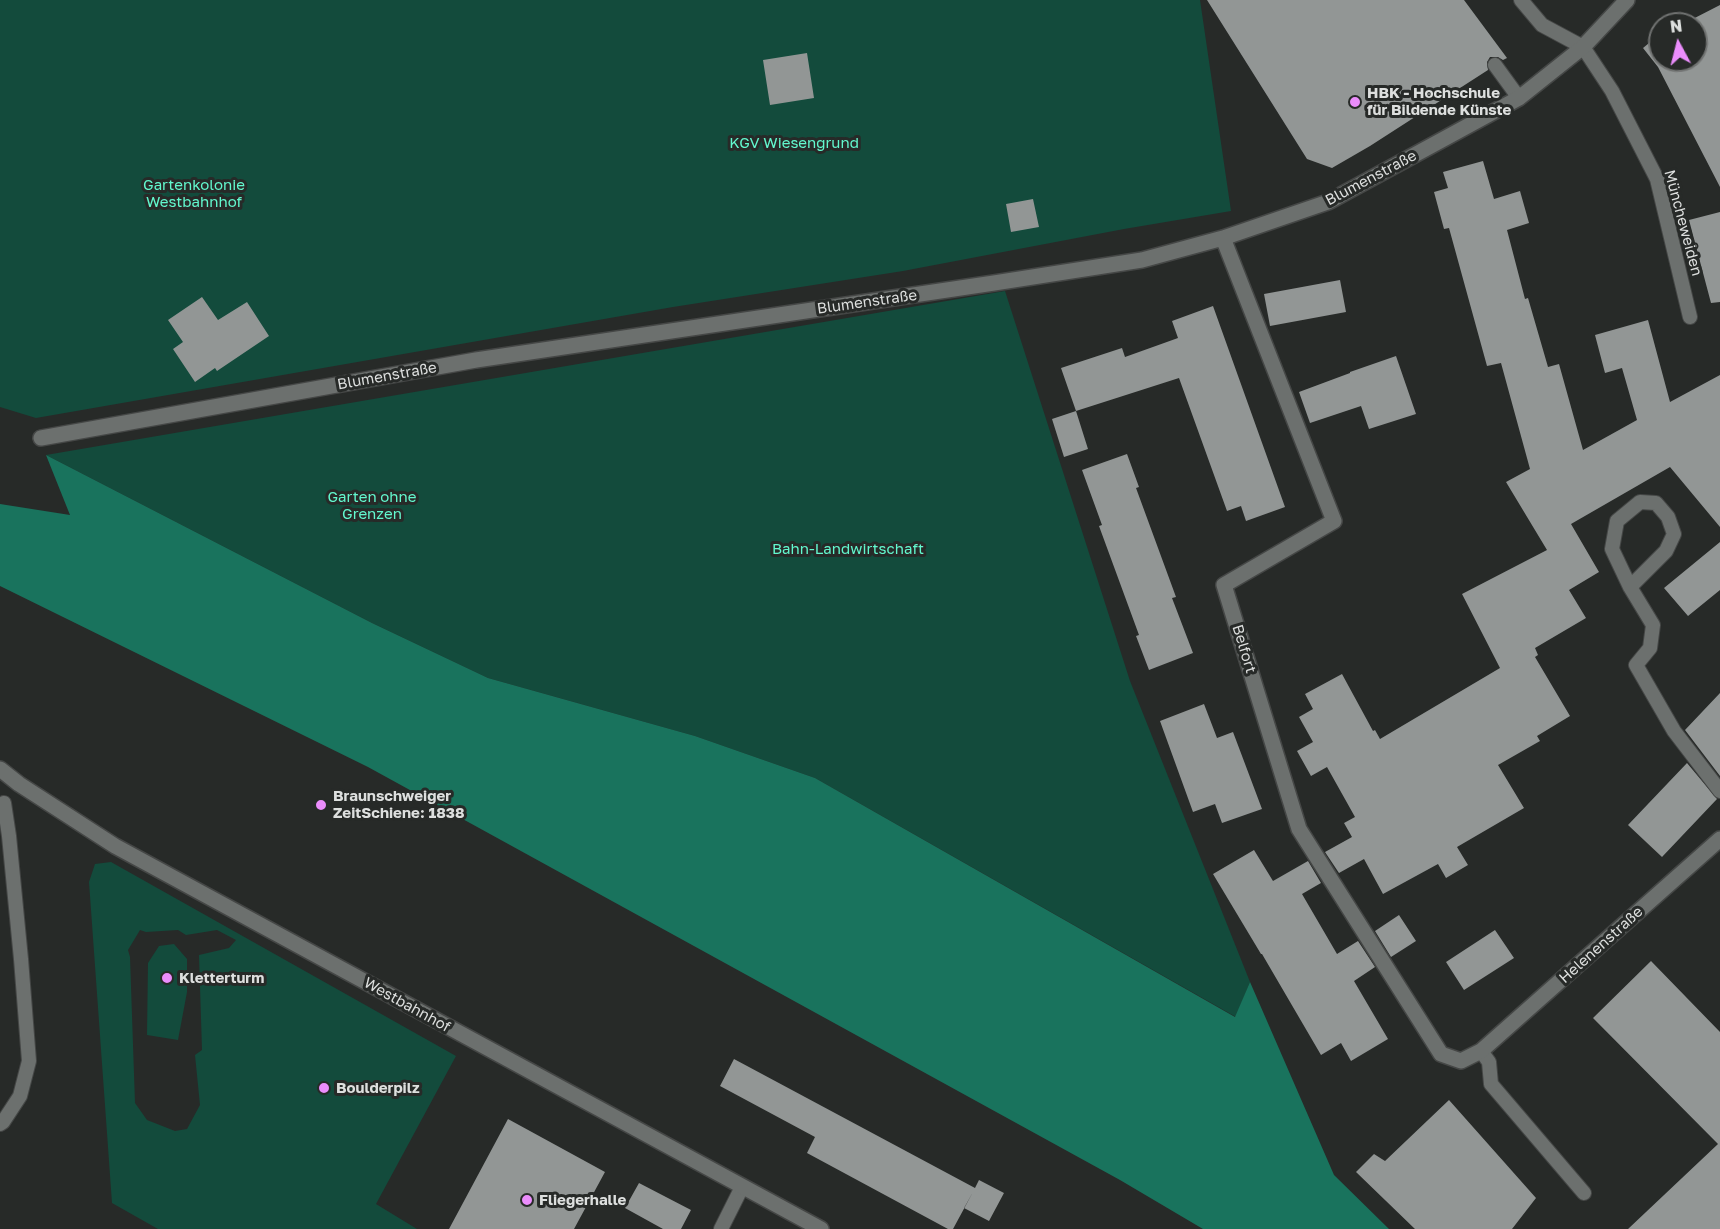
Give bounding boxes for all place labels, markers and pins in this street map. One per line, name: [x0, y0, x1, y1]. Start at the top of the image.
place label: HBK - Hochschule für Bildende Künste: [1367, 84, 1511, 119]
marker: HBK - Hochschule für Bildende Künste: [1348, 95, 1362, 109]
place label: Braunschweiger ZeitSchiene: 1838: [333, 787, 465, 822]
marker: Braunschweiger ZeitSchiene: 1838: [314, 798, 328, 812]
place label: Kletterturm: [179, 969, 264, 987]
marker: Kletterturm: [160, 971, 174, 985]
place label: Boulderpilz: [336, 1079, 420, 1097]
marker: Boulderpilz: [317, 1081, 331, 1095]
place label: Fliegerhalle: [539, 1191, 626, 1209]
marker: Fliegerhalle: [520, 1193, 534, 1207]

